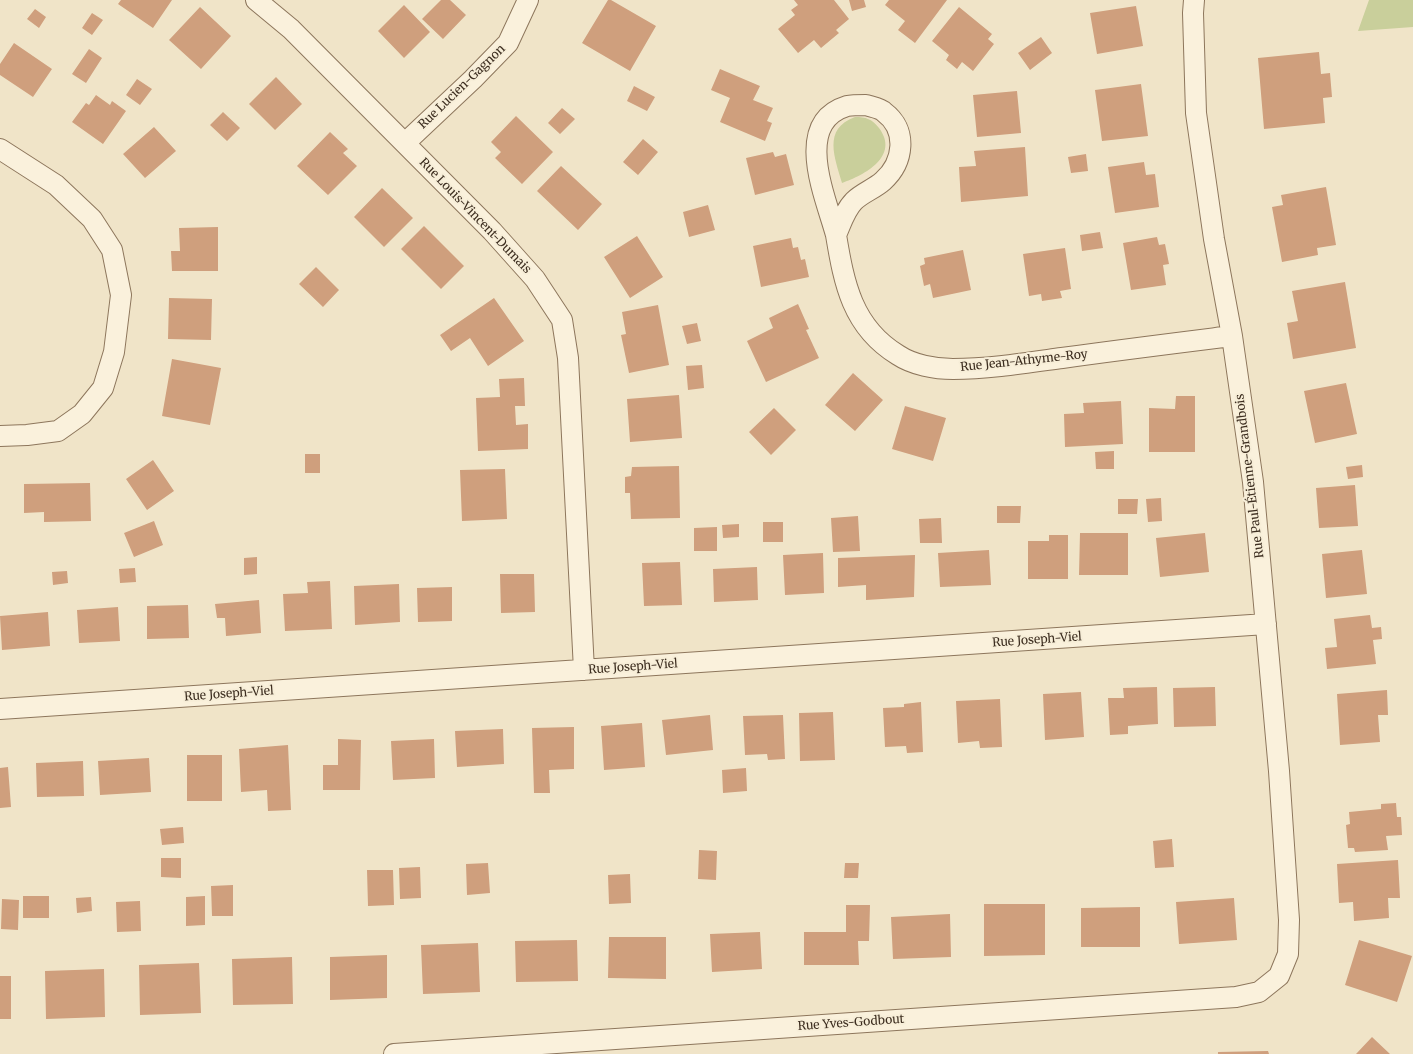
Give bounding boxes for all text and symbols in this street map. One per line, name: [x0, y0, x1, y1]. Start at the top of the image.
street label: Rue Lucien-Gagnon: [416, 42, 508, 132]
street label: Rue Louis-Vincent-Dumais: [416, 155, 534, 277]
street label: Rue Jean-Athyme-Roy: [960, 347, 1088, 375]
street label: Rue Paul-Étienne-Grandbois: [1233, 393, 1267, 559]
street label: Rue Joseph-Viel: [992, 630, 1082, 650]
street label: Rue Joseph-Viel: [588, 657, 678, 677]
street label: Rue Joseph-Viel: [184, 684, 274, 704]
street label: Rue Yves-Godbout: [797, 1012, 905, 1034]

